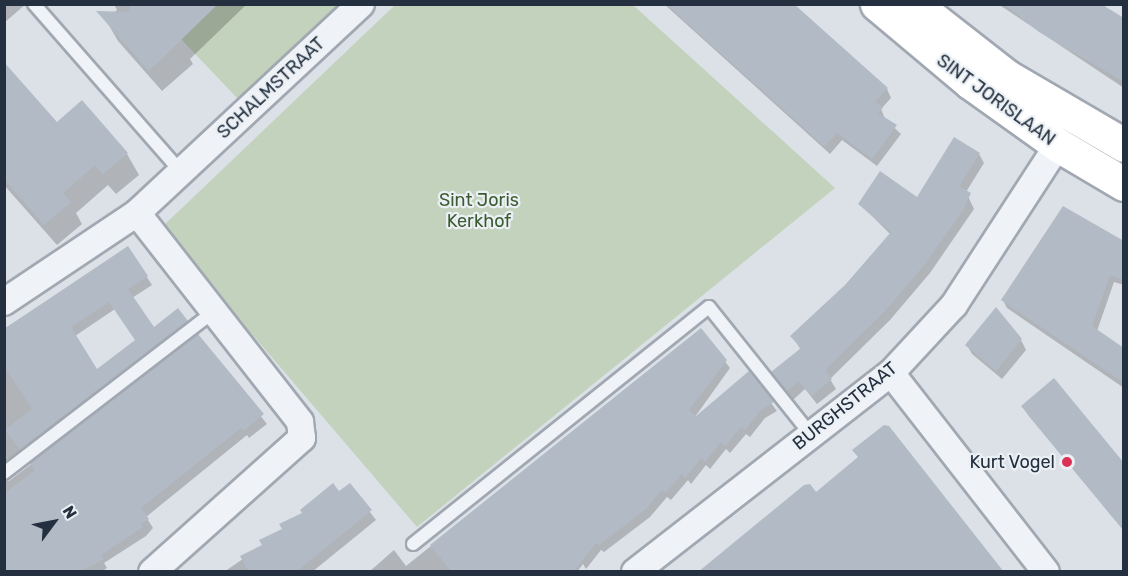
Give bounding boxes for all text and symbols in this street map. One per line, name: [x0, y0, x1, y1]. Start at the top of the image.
street label: SCHALMSTRAAT: [213, 33, 329, 143]
street label: SINT JORISLAAN: [932, 50, 1060, 150]
park label: Sint Joris Kerkhof: [439, 190, 519, 232]
street label: BURGHSTRAAT: [788, 357, 902, 455]
place label: Kurt Vogel: [969, 451, 1055, 473]
marker: Kurt Vogel: [1060, 455, 1074, 469]
north arrow: [24, 492, 84, 552]
text: N: [59, 502, 81, 522]

